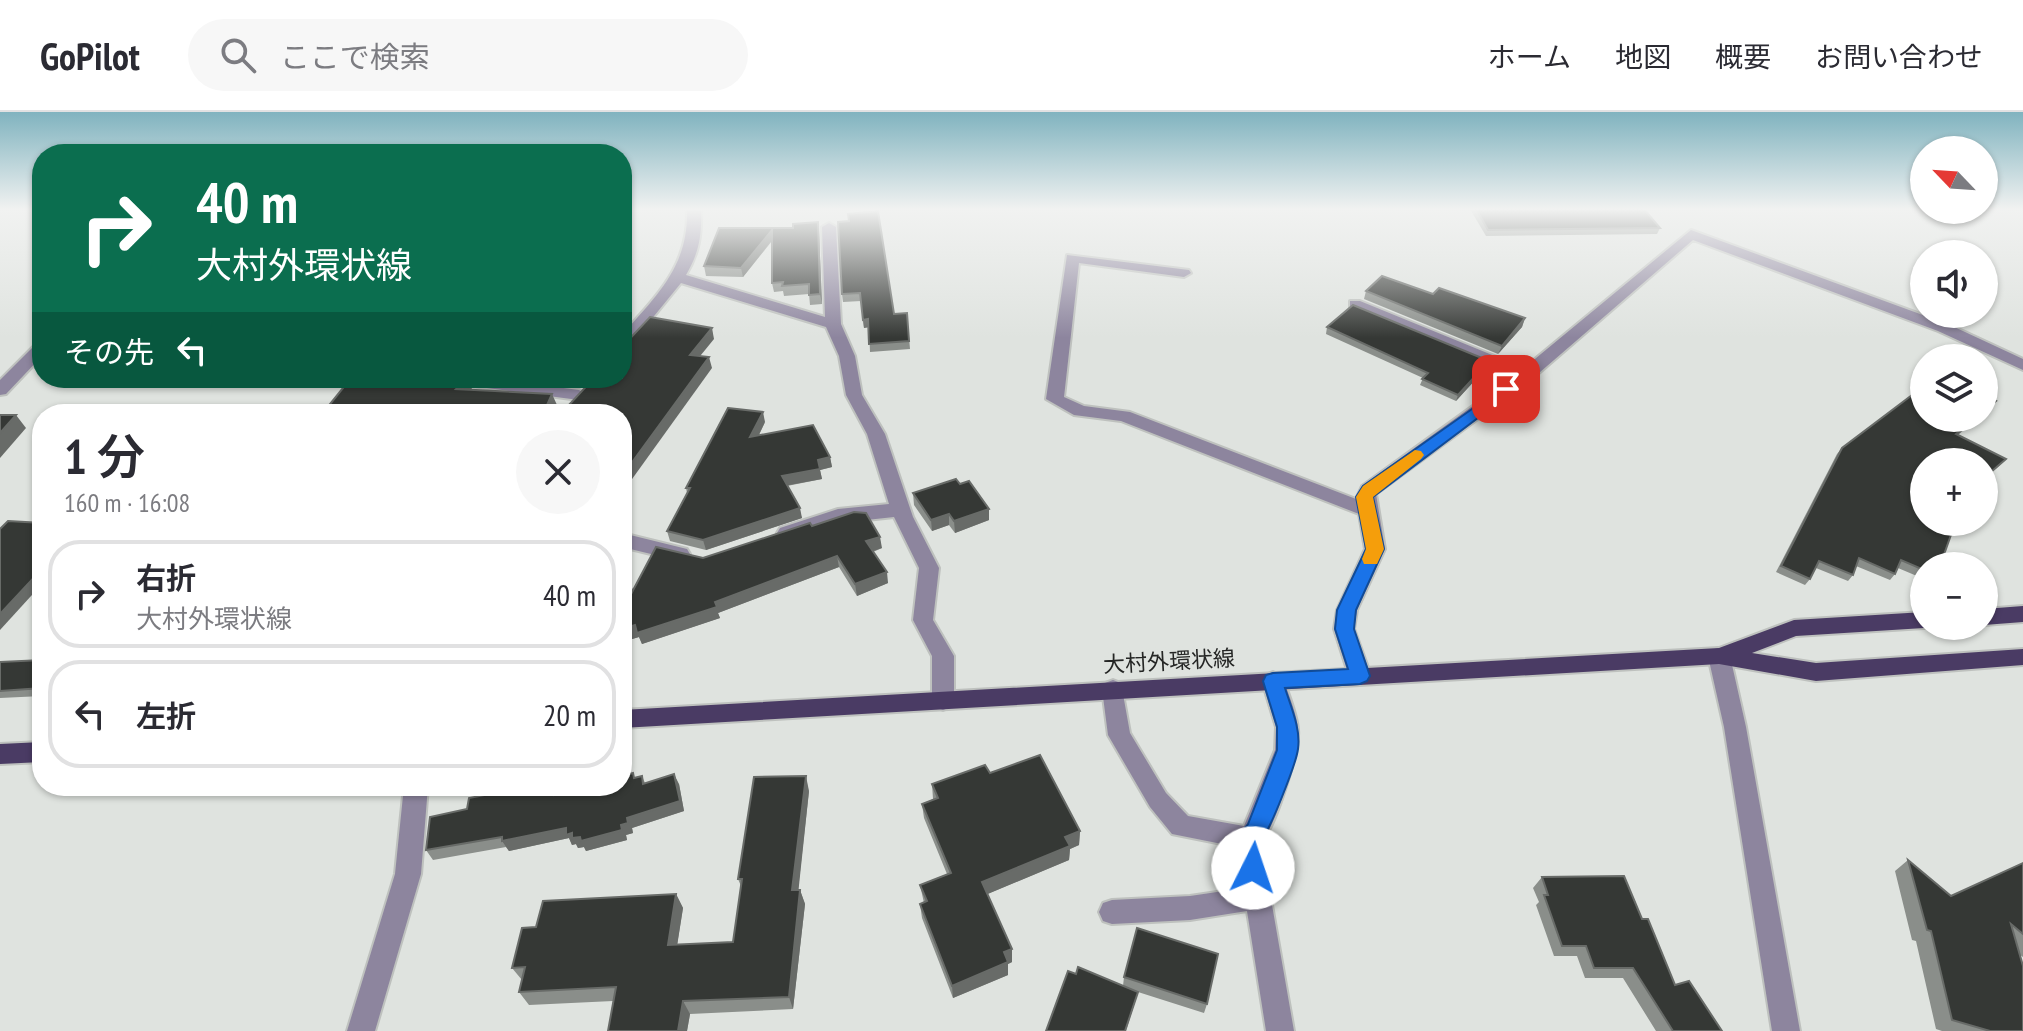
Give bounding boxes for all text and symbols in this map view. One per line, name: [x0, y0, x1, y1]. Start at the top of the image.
search box: [188, 19, 748, 91]
text: GoPilot: [40, 31, 140, 80]
icon: search: [216, 33, 260, 77]
text: ここで検索: [280, 37, 430, 76]
text: ホーム: [1488, 38, 1571, 75]
text: 地図: [1615, 38, 1671, 75]
text: 概要: [1715, 38, 1771, 75]
text: お問い合わせ: [1815, 38, 1983, 75]
north arrow: [1910, 136, 1998, 224]
map controls: [1910, 136, 1998, 640]
text: 40 m: [196, 166, 298, 238]
icon: right: [64, 176, 168, 280]
button: sound: [1910, 240, 1998, 328]
text: 大村外環状線: [196, 241, 412, 288]
icon: left: [170, 328, 214, 372]
text: その先: [64, 332, 154, 371]
button: layers: [1910, 344, 1998, 432]
pin: [1472, 355, 1540, 423]
icon: arrive: [1484, 367, 1528, 411]
text: 1 分: [64, 425, 145, 487]
button: close: [516, 430, 600, 514]
button: +: [1910, 448, 1998, 536]
text: 160 m · 16:08: [64, 486, 190, 519]
button: −: [1910, 552, 1998, 640]
text: 右折: [136, 558, 196, 597]
icon: right: [68, 572, 112, 616]
text: 40 m: [543, 575, 596, 614]
text: 大村外環状線: [136, 602, 292, 635]
street label: 大村外環状線: [1102, 644, 1236, 678]
icon: left: [68, 692, 112, 736]
text: 20 m: [543, 695, 596, 734]
text: 左折: [136, 696, 196, 735]
position arrow: [1211, 826, 1295, 910]

